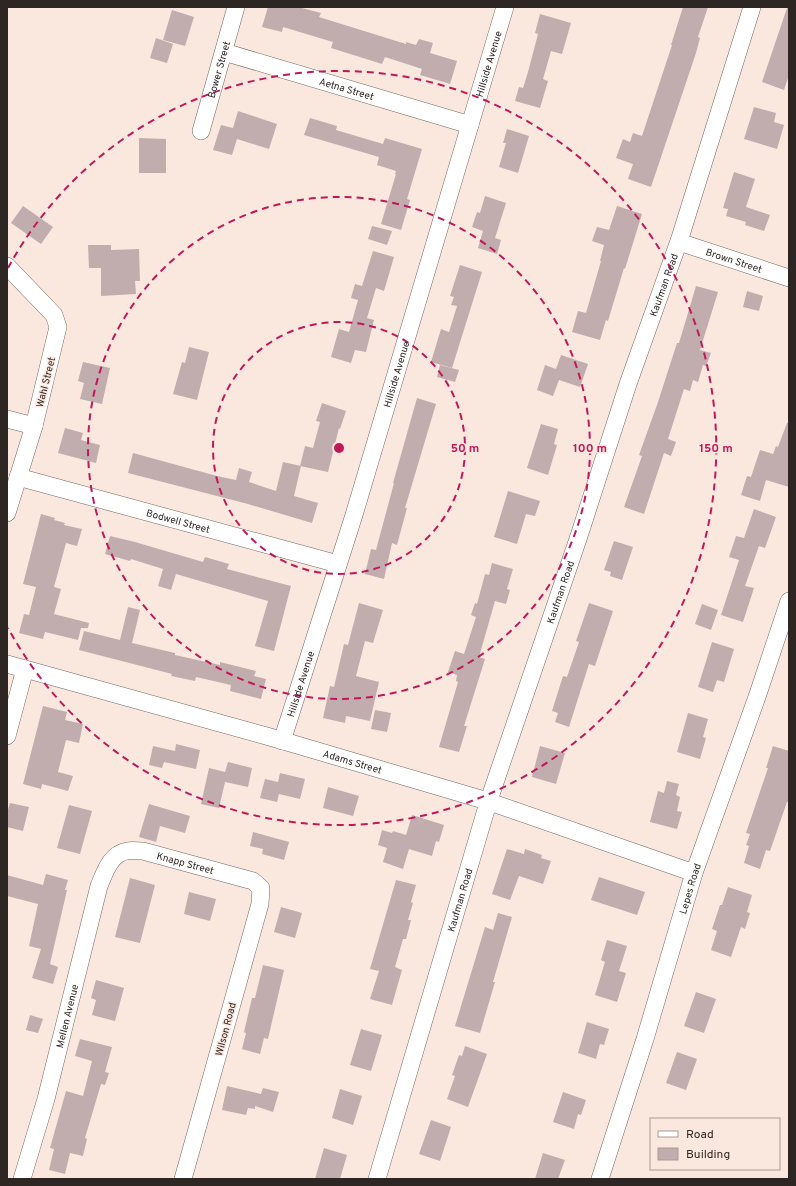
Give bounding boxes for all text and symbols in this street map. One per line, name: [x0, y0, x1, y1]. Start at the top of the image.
street label: Hillside Avenue: [474, 29, 506, 99]
street label: Bower Street: [206, 40, 234, 100]
street label: Aetna Street: [317, 76, 375, 104]
street label: Brown Street: [704, 246, 764, 277]
street label: Kaufman Road: [648, 252, 682, 319]
street label: Hillside Avenue: [381, 340, 413, 409]
street label: Wahl Street: [34, 356, 59, 409]
centre of rings: [332, 441, 346, 455]
text: 50 m: [451, 441, 479, 457]
text: 100 m: [573, 441, 607, 457]
text: 150 m: [699, 441, 733, 457]
street label: Bodwell Street: [144, 507, 211, 537]
street label: Kaufman Road: [545, 559, 578, 626]
street label: Hillside Avenue: [285, 650, 318, 719]
street label: Adams Street: [321, 748, 383, 778]
street label: Knapp Street: [155, 850, 215, 878]
street label: Lepes Road: [677, 862, 705, 916]
street label: Kaufman Road: [445, 867, 476, 934]
street label: Mellen Avenue: [54, 983, 82, 1050]
street label: Wilson Road: [213, 1001, 240, 1058]
legend: [650, 1118, 780, 1170]
text: Road: [686, 1127, 714, 1143]
text: Building: [686, 1147, 730, 1163]

